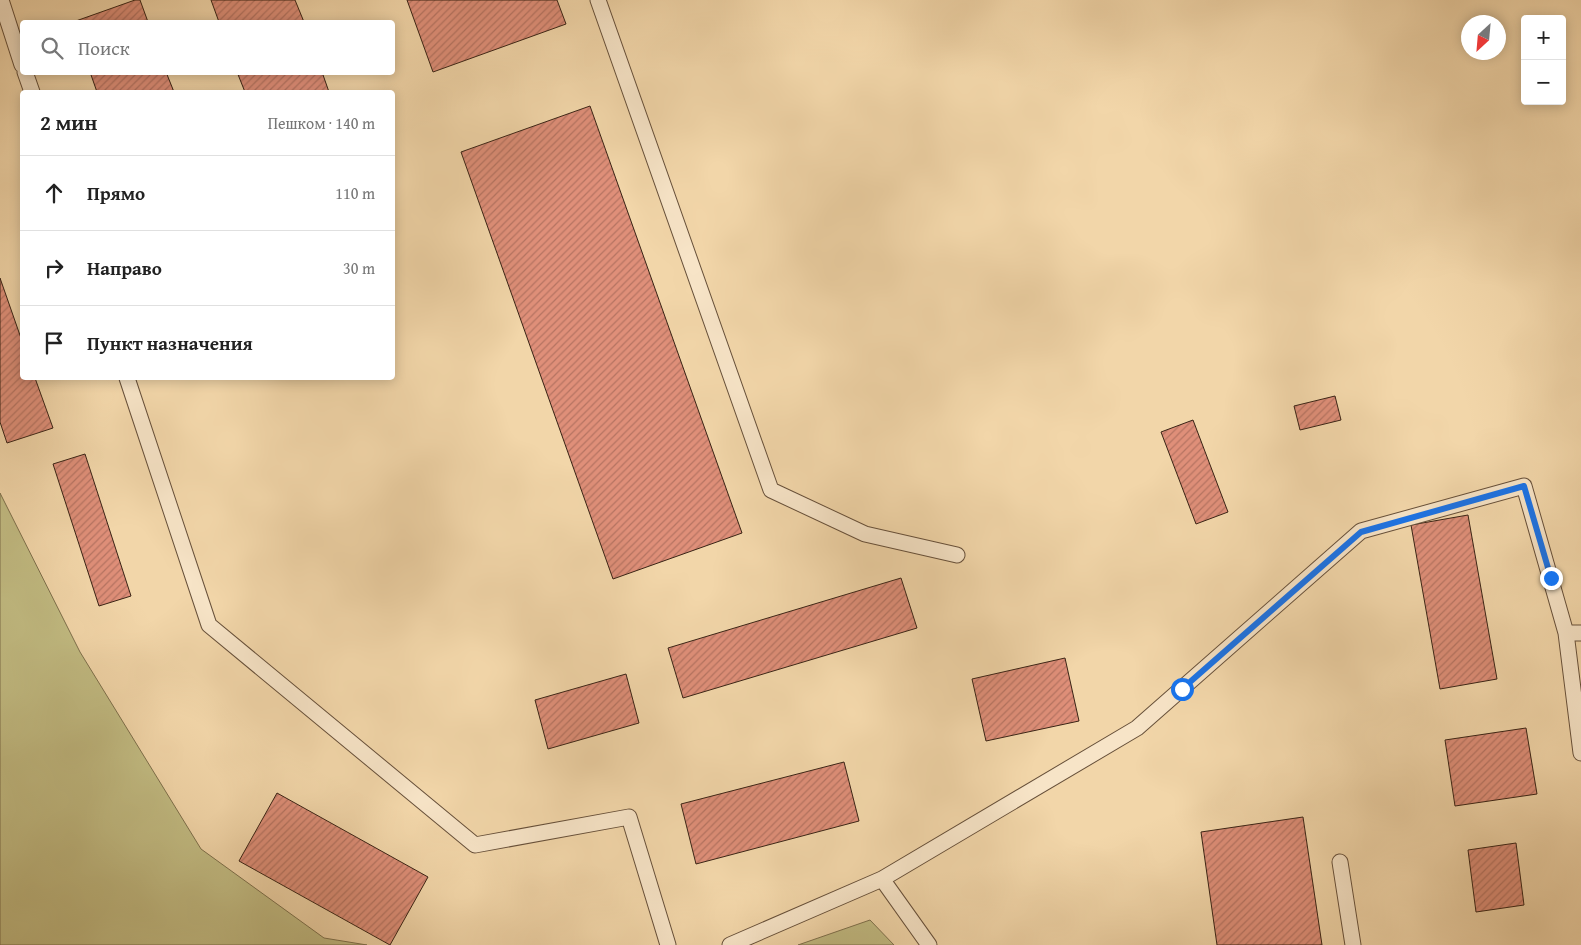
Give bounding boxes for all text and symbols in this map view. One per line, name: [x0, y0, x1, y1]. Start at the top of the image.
north arrow: [1461, 15, 1506, 60]
map controls: [1521, 15, 1566, 105]
button: +: [1521, 15, 1566, 60]
search box: [20, 20, 395, 75]
icon: search: [38, 34, 66, 62]
text: Поиск: [78, 34, 130, 62]
button: −: [1521, 60, 1566, 105]
text: 2 мин: [40, 107, 97, 138]
text: Пешком · 140 m: [268, 111, 375, 135]
icon: ahead: [40, 179, 68, 207]
text: Прямо: [87, 179, 145, 207]
text: 110 m: [335, 181, 375, 205]
icon: right: [40, 254, 68, 282]
text: Направо: [87, 254, 162, 282]
text: 30 m: [343, 256, 375, 280]
icon: arrive: [40, 329, 68, 357]
text: Пункт назначения: [87, 329, 253, 357]
route end: [1540, 567, 1563, 590]
route start: [1171, 678, 1194, 701]

